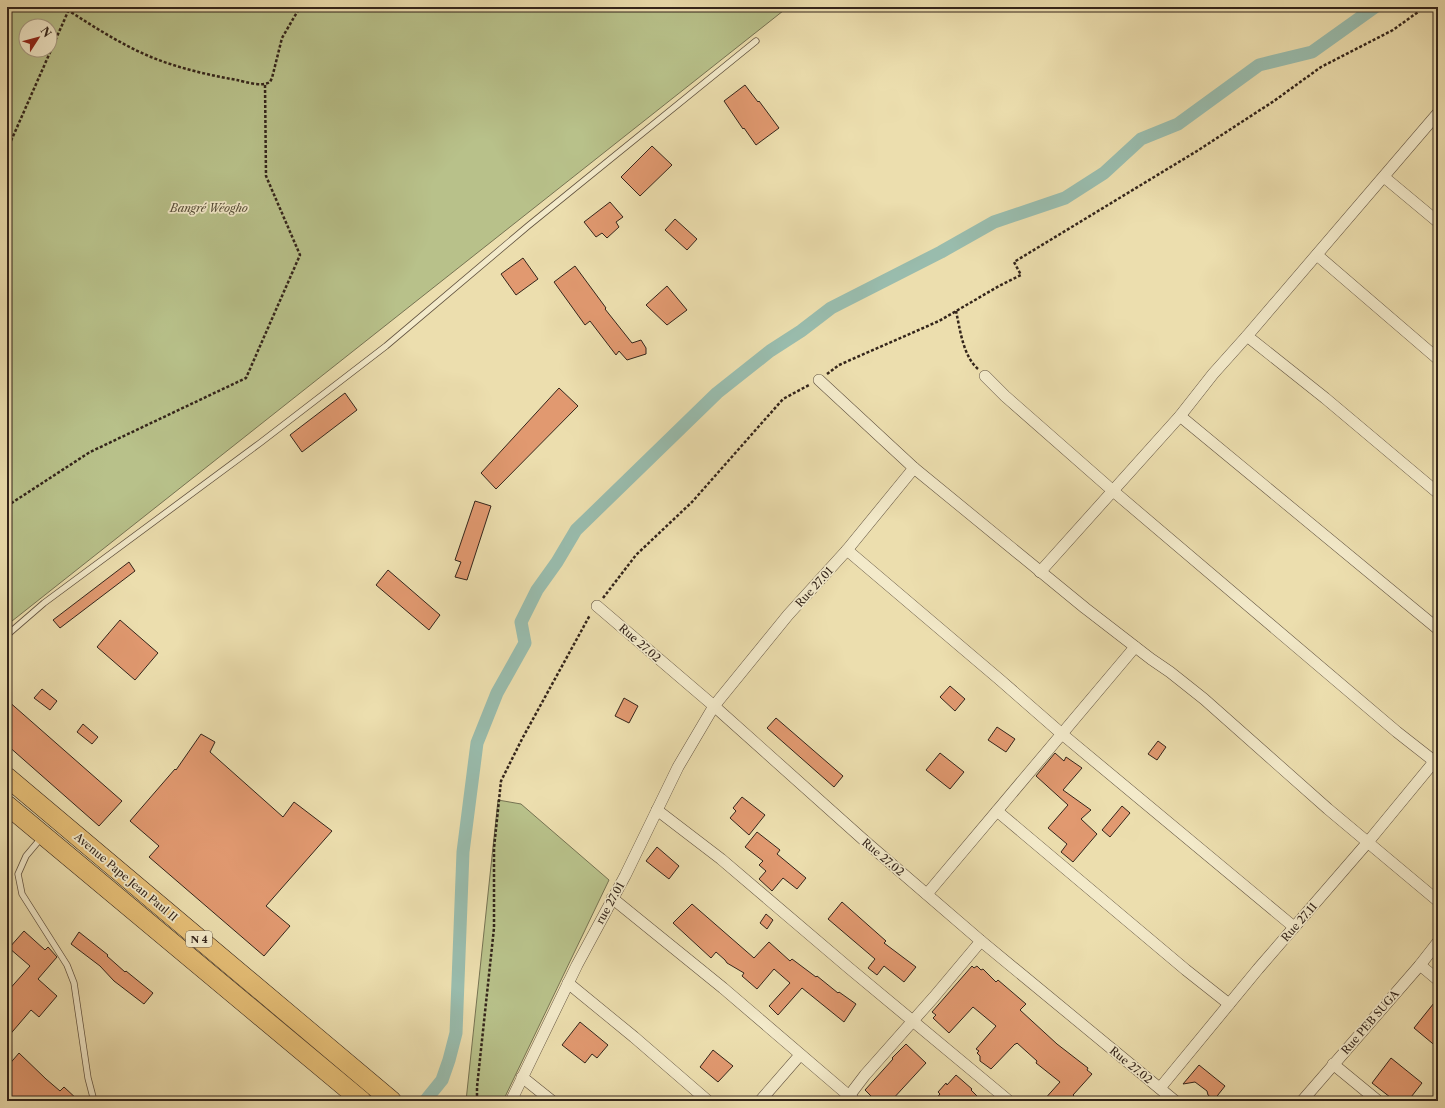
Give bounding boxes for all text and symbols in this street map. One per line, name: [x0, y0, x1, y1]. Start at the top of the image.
north arrow: [18, 18, 58, 58]
text: N: [38, 24, 55, 40]
park label: Bangré Wéogho: [169, 201, 248, 215]
street label: Rue 27.01: [792, 564, 836, 610]
street label: Rue 27.02: [616, 621, 664, 665]
street label: Avenue Pape Jean Paul II: [71, 829, 180, 924]
street label: Rue 27.02: [859, 835, 907, 879]
street label: rue 27.01: [593, 879, 627, 926]
street label: Rue 27.11: [1278, 899, 1320, 944]
road number: N 4: [186, 931, 212, 947]
street label: Rue PEB SUGA: [1338, 986, 1402, 1057]
street label: Rue 27.02: [1107, 1043, 1155, 1087]

